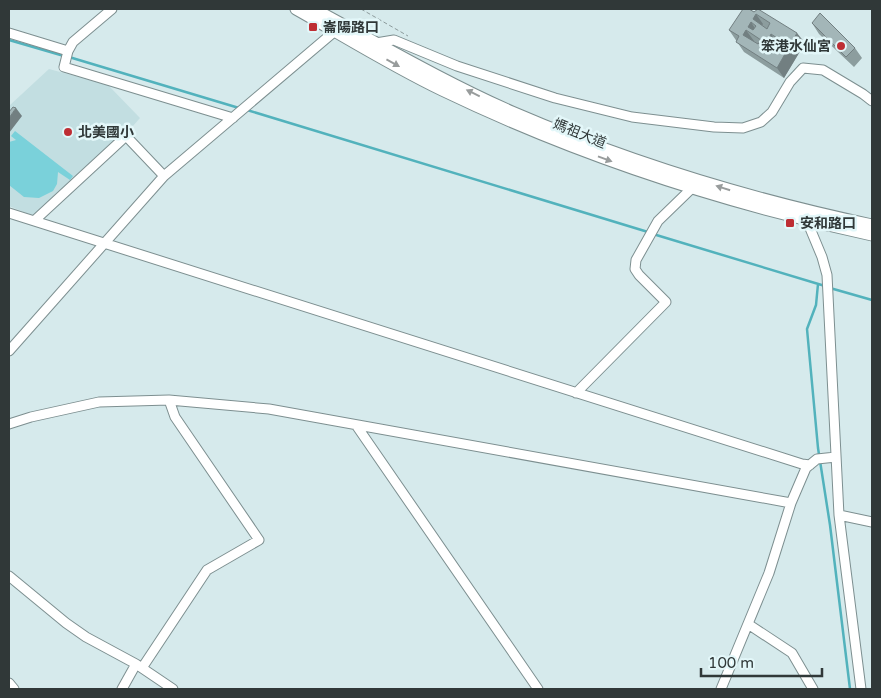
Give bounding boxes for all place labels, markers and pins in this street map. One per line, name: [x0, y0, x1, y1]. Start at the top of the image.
place label: 崙陽路口: [323, 19, 379, 36]
marker: 崙陽路口: [307, 21, 319, 33]
place label: 笨港水仙宮: [761, 38, 831, 55]
marker: 笨港水仙宮: [835, 40, 847, 52]
place label: 北美國小: [78, 124, 134, 141]
marker: 北美國小: [62, 126, 74, 138]
place label: 安和路口: [800, 215, 856, 232]
marker: 安和路口: [784, 217, 796, 229]

